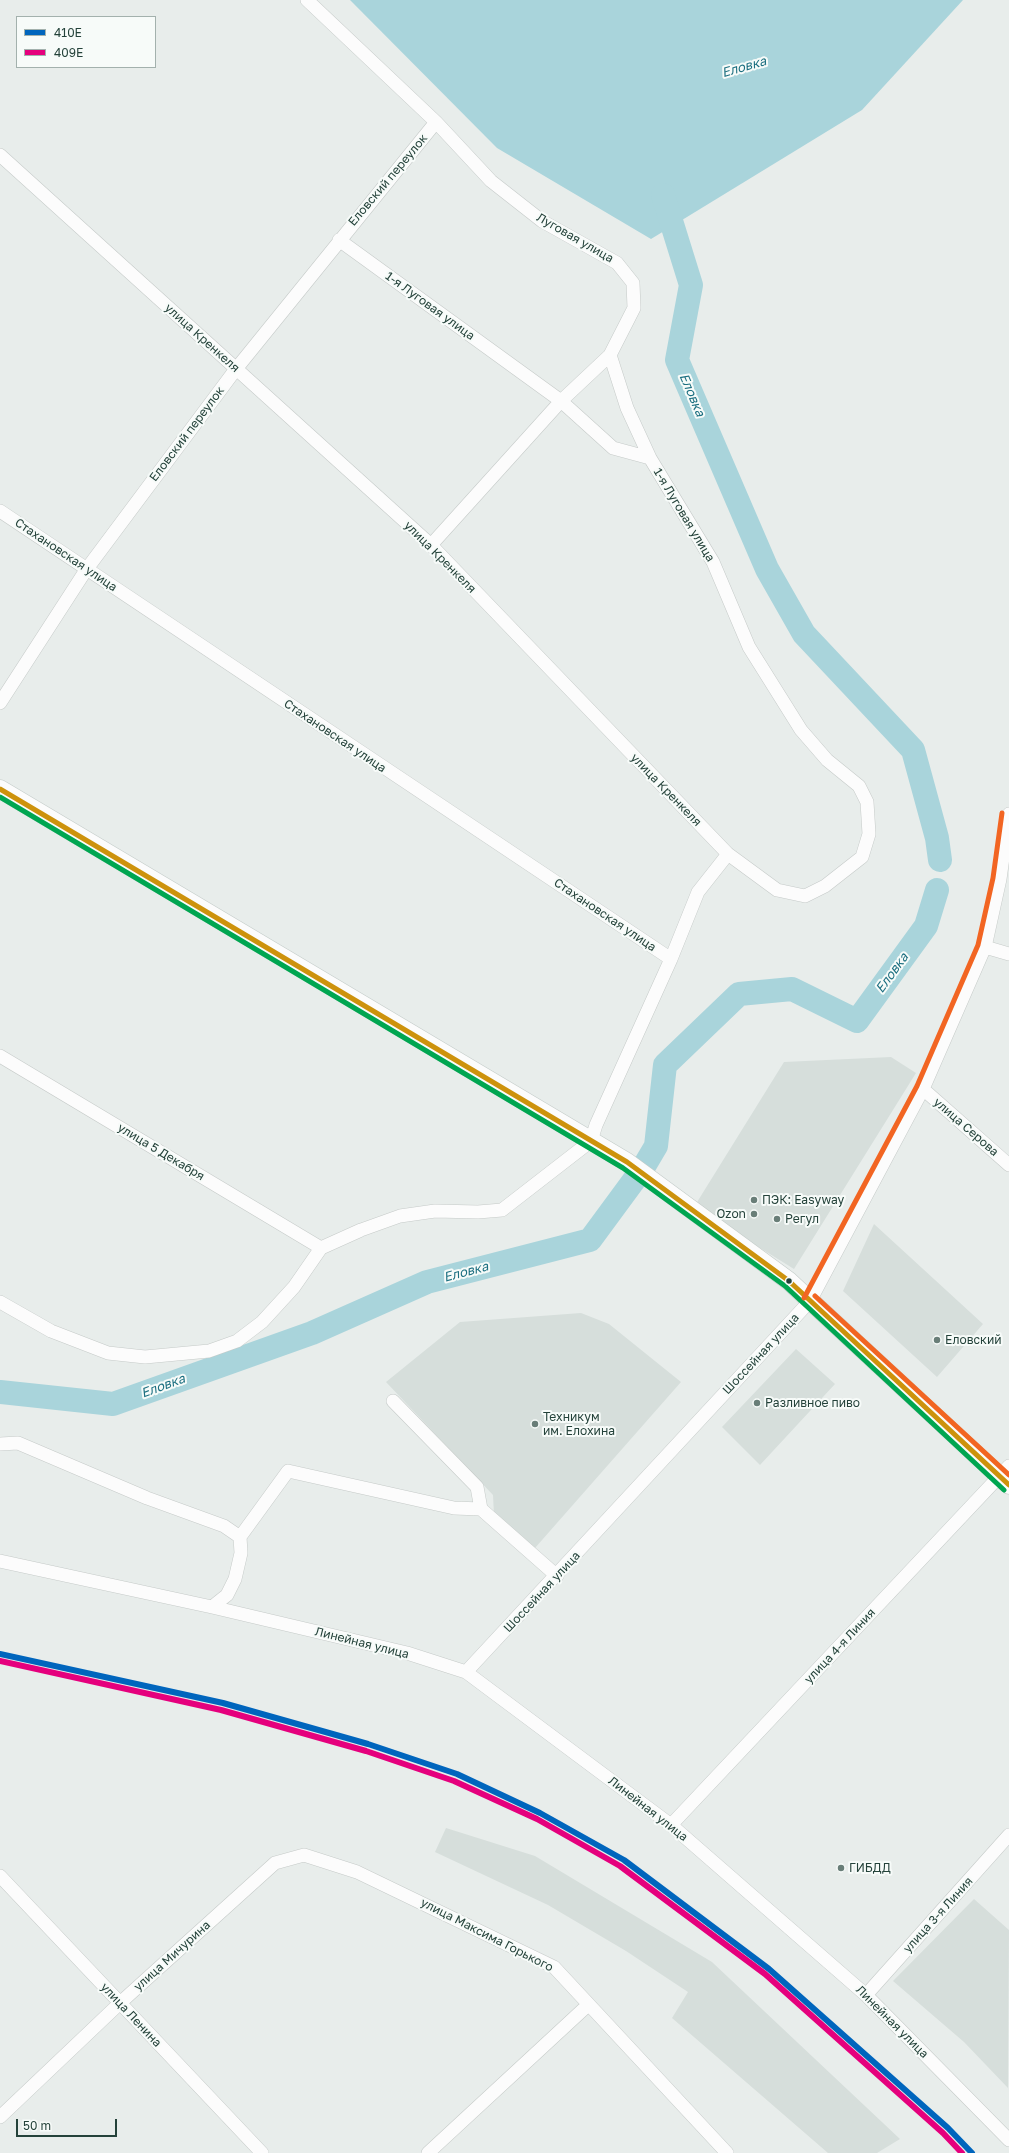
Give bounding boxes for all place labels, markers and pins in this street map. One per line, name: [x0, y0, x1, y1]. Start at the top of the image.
place label: ПЭК: Easyway: [762, 1193, 844, 1207]
marker: ПЭК: Easyway: [749, 1195, 759, 1205]
place label: Ozon: [717, 1207, 746, 1221]
marker: Ozon: [749, 1209, 759, 1219]
place label: Регул: [785, 1212, 819, 1226]
marker: Регул: [772, 1214, 782, 1224]
unlabelled marker: [784, 1276, 794, 1286]
place label: Еловский: [945, 1333, 1002, 1347]
marker: Еловский: [932, 1335, 942, 1345]
place label: Разливное пиво: [765, 1396, 860, 1410]
marker: Разливное пиво: [752, 1398, 762, 1408]
place label: Техникум им. Елохина: [543, 1410, 615, 1438]
marker: Техникум им. Елохина: [530, 1419, 540, 1429]
place label: ГИБДД: [849, 1861, 891, 1875]
marker: ГИБДД: [836, 1863, 846, 1873]

